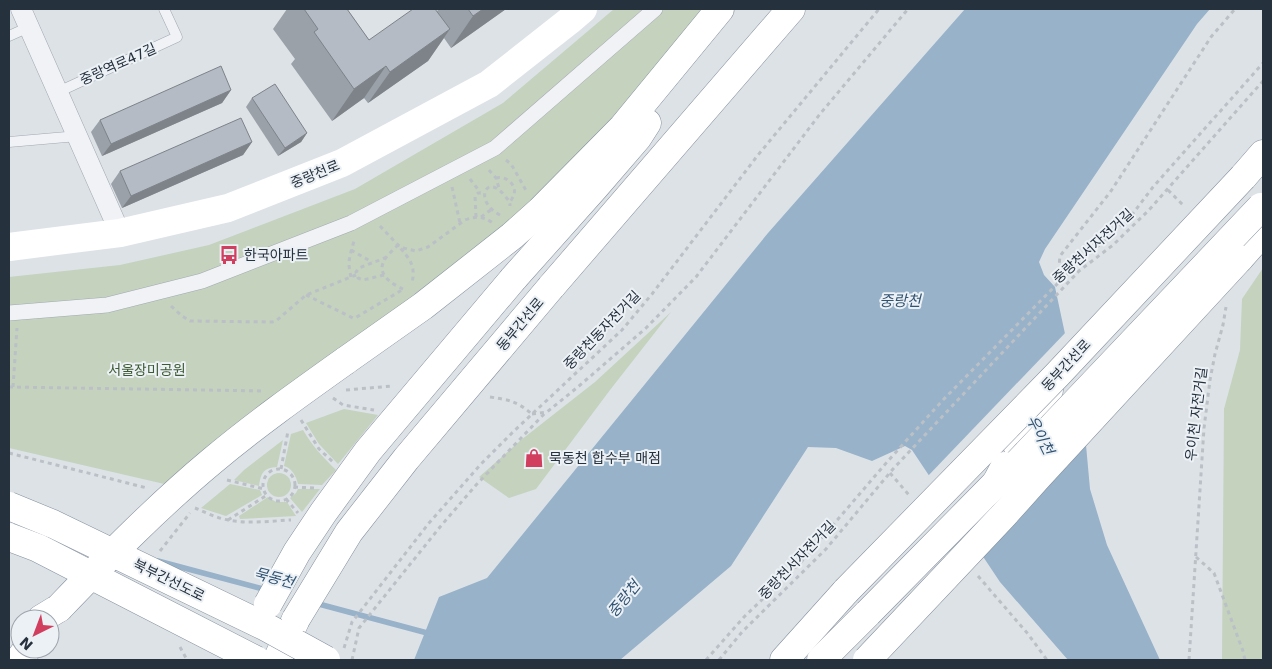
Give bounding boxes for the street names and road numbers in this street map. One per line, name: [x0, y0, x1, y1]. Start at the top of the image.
street label: 중랑역로47길: [77, 40, 159, 88]
street label: 중랑천로: [288, 157, 342, 191]
street label: 중랑천서자전거길: [1049, 206, 1137, 286]
street label: 중랑천동자전거길: [560, 287, 644, 373]
street label: 동부간선로: [493, 294, 547, 354]
street label: 동부간선로: [1038, 336, 1094, 394]
street label: 우이천 자전거길: [1182, 366, 1210, 462]
street label: 중랑천서자전거길: [755, 517, 839, 603]
street label: 북부간선도로: [131, 556, 207, 604]

